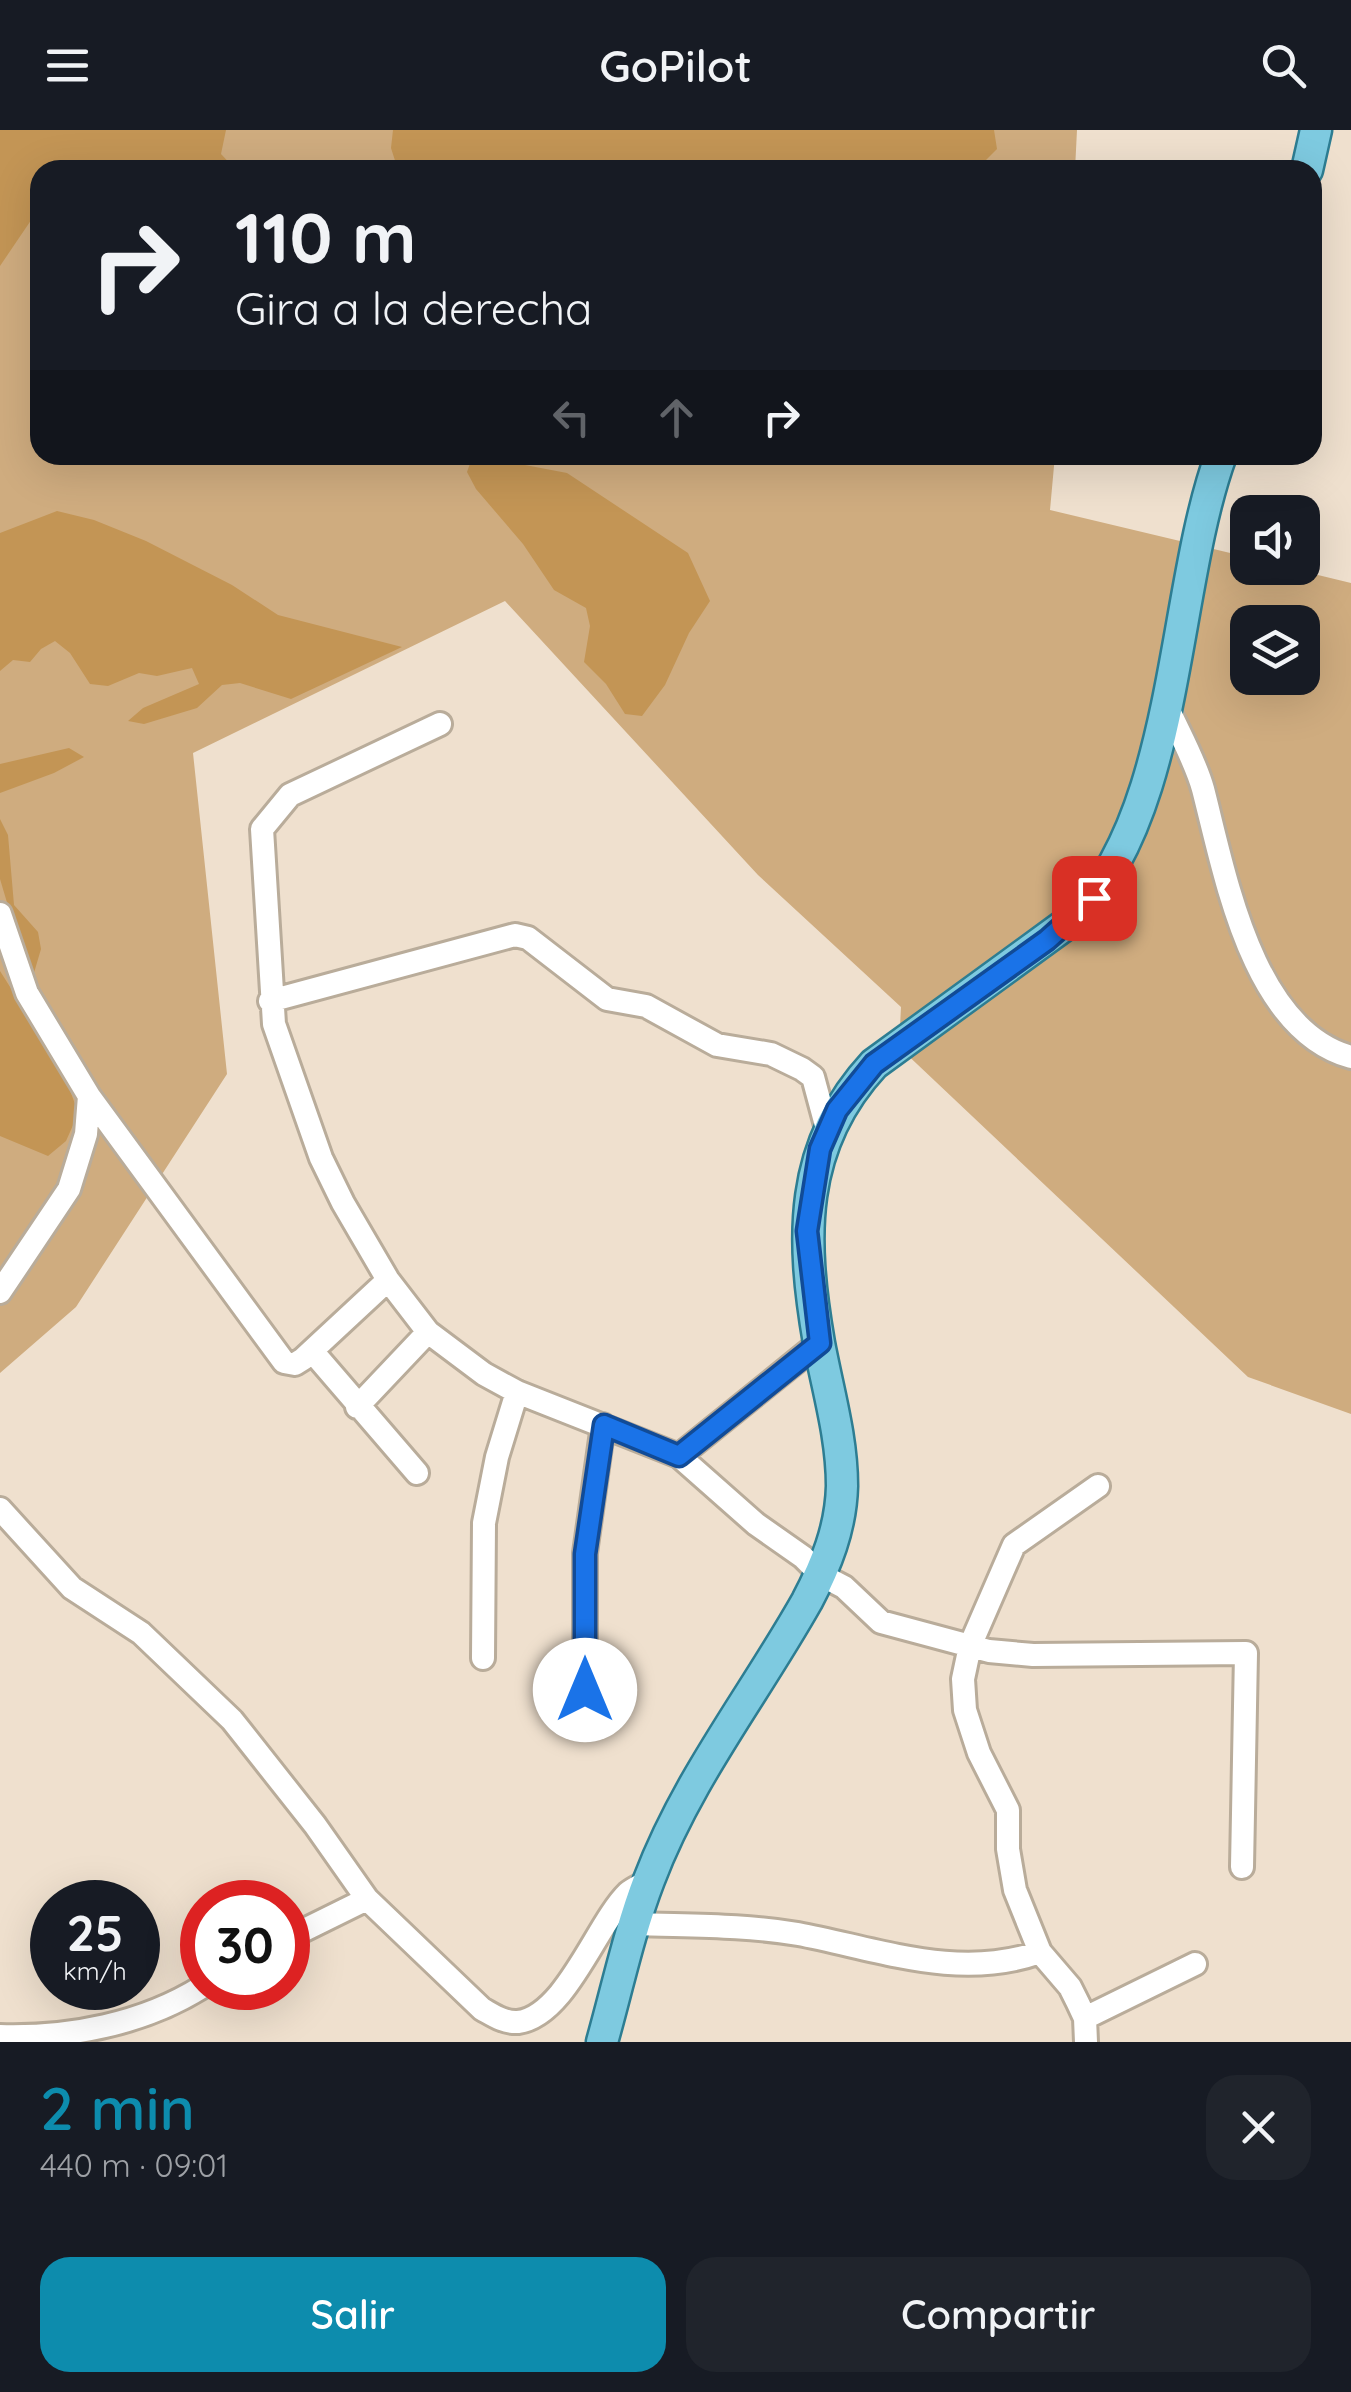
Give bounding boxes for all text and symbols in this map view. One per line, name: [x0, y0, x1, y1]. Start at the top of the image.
text: GoPilot: [599, 37, 752, 93]
icon: menu: [40, 38, 95, 93]
icon: search: [1256, 38, 1311, 93]
text: 110 m: [235, 193, 417, 281]
icon: right: [70, 200, 200, 330]
text: Gira a la derecha: [235, 280, 592, 336]
icon: left: [544, 390, 599, 445]
icon: ahead: [649, 390, 704, 445]
icon: right: [754, 390, 809, 445]
map controls: [1230, 495, 1320, 695]
button: sound: [1230, 495, 1320, 585]
button: layers: [1230, 605, 1320, 695]
pin: [1052, 856, 1137, 941]
icon: arrive: [1067, 871, 1122, 926]
position arrow: [533, 1638, 637, 1742]
speed limit sign: 30: [180, 1880, 310, 2010]
text: 25: [66, 1901, 124, 1964]
text: km/h: [63, 1955, 127, 1986]
text: 2 min: [40, 2070, 195, 2145]
button: close: [1206, 2075, 1311, 2180]
text: 440 m · 09:01: [40, 2145, 228, 2185]
button: Salir: [40, 2257, 666, 2372]
button: Compartir: [686, 2257, 1311, 2372]

